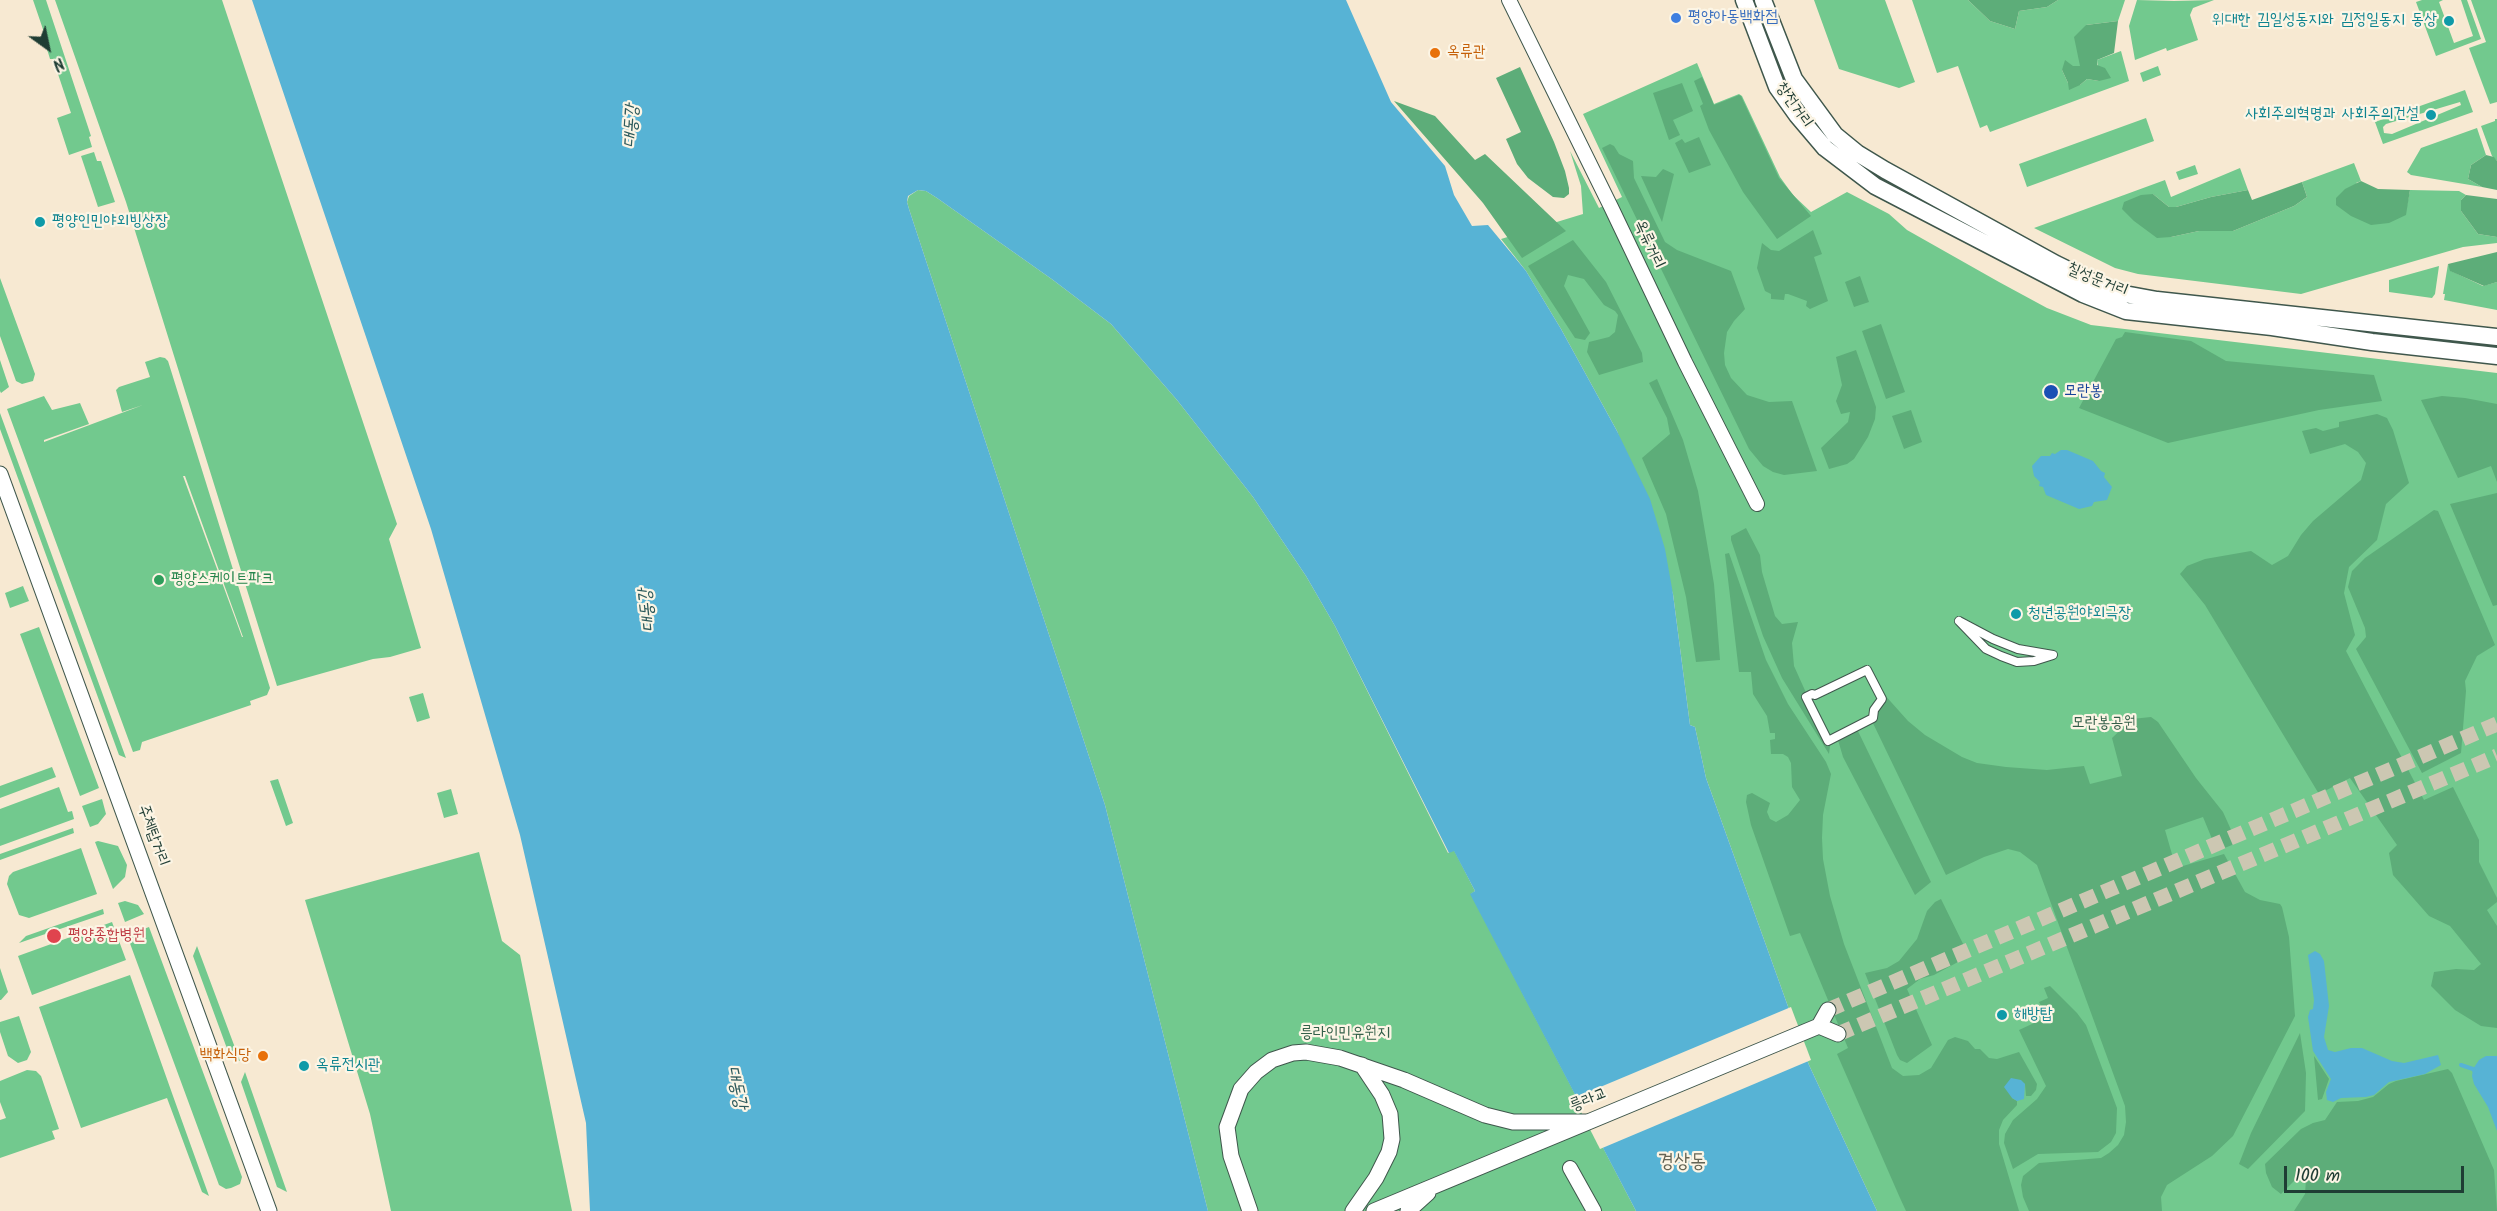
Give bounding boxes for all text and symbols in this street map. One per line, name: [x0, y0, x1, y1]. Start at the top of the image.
place label: 평양아동백화점: [1688, 8, 1778, 28]
marker: 평양아동백화점: [1669, 11, 1683, 25]
place label: 위대한 김일성동지와 김정일동지 동상: [2212, 11, 2437, 31]
marker: 위대한 김일성동지와 김정일동지 동상: [2442, 14, 2456, 28]
north arrow: [18, 18, 78, 78]
place label: 옥류관: [1447, 43, 1486, 63]
marker: 옥류관: [1428, 46, 1442, 60]
text: N: [47, 50, 69, 77]
street label: 창전거리: [1770, 79, 1816, 133]
water label: 대동강: [621, 104, 645, 148]
place label: 사회주의혁명과 사회주의건설: [2245, 105, 2419, 125]
marker: 사회주의혁명과 사회주의건설: [2424, 108, 2438, 122]
place label: 평양인민야외빙상장: [52, 212, 168, 232]
marker: 평양인민야외빙상장: [33, 215, 47, 229]
street label: 옥류거리: [1628, 218, 1668, 272]
street label: 칠성문거리: [2064, 260, 2130, 302]
place label: 모란봉: [2064, 382, 2103, 402]
marker: 모란봉: [2042, 383, 2060, 401]
place label: 평양스케이트파크: [171, 570, 274, 590]
marker: 평양스케이트파크: [152, 573, 166, 587]
water label: 대동강: [636, 587, 662, 633]
place label: 청년공원야외극장: [2028, 604, 2131, 624]
marker: 청년공원야외극장: [2009, 607, 2023, 621]
park label: 모란봉공원: [2072, 714, 2136, 734]
street label: 주체탑거리: [132, 802, 172, 870]
place label: 평양종합병원: [68, 926, 145, 946]
marker: 평양종합병원: [45, 927, 63, 945]
place label: 해방탑: [2014, 1005, 2053, 1025]
marker: 해방탑: [1995, 1008, 2009, 1022]
park label: 릉라인민유원지: [1300, 1024, 1390, 1044]
place label: 백화식당: [200, 1046, 251, 1066]
marker: 백화식당: [256, 1049, 270, 1063]
place label: 옥류전시관: [316, 1056, 380, 1076]
marker: 옥류전시관: [297, 1059, 311, 1073]
water label: 대동강: [720, 1065, 750, 1111]
street label: 릉라교: [1567, 1085, 1611, 1117]
district label: 경상동: [1658, 1152, 1706, 1176]
scale bar: [2287, 1154, 2467, 1192]
text: 100 m: [2295, 1162, 2340, 1191]

